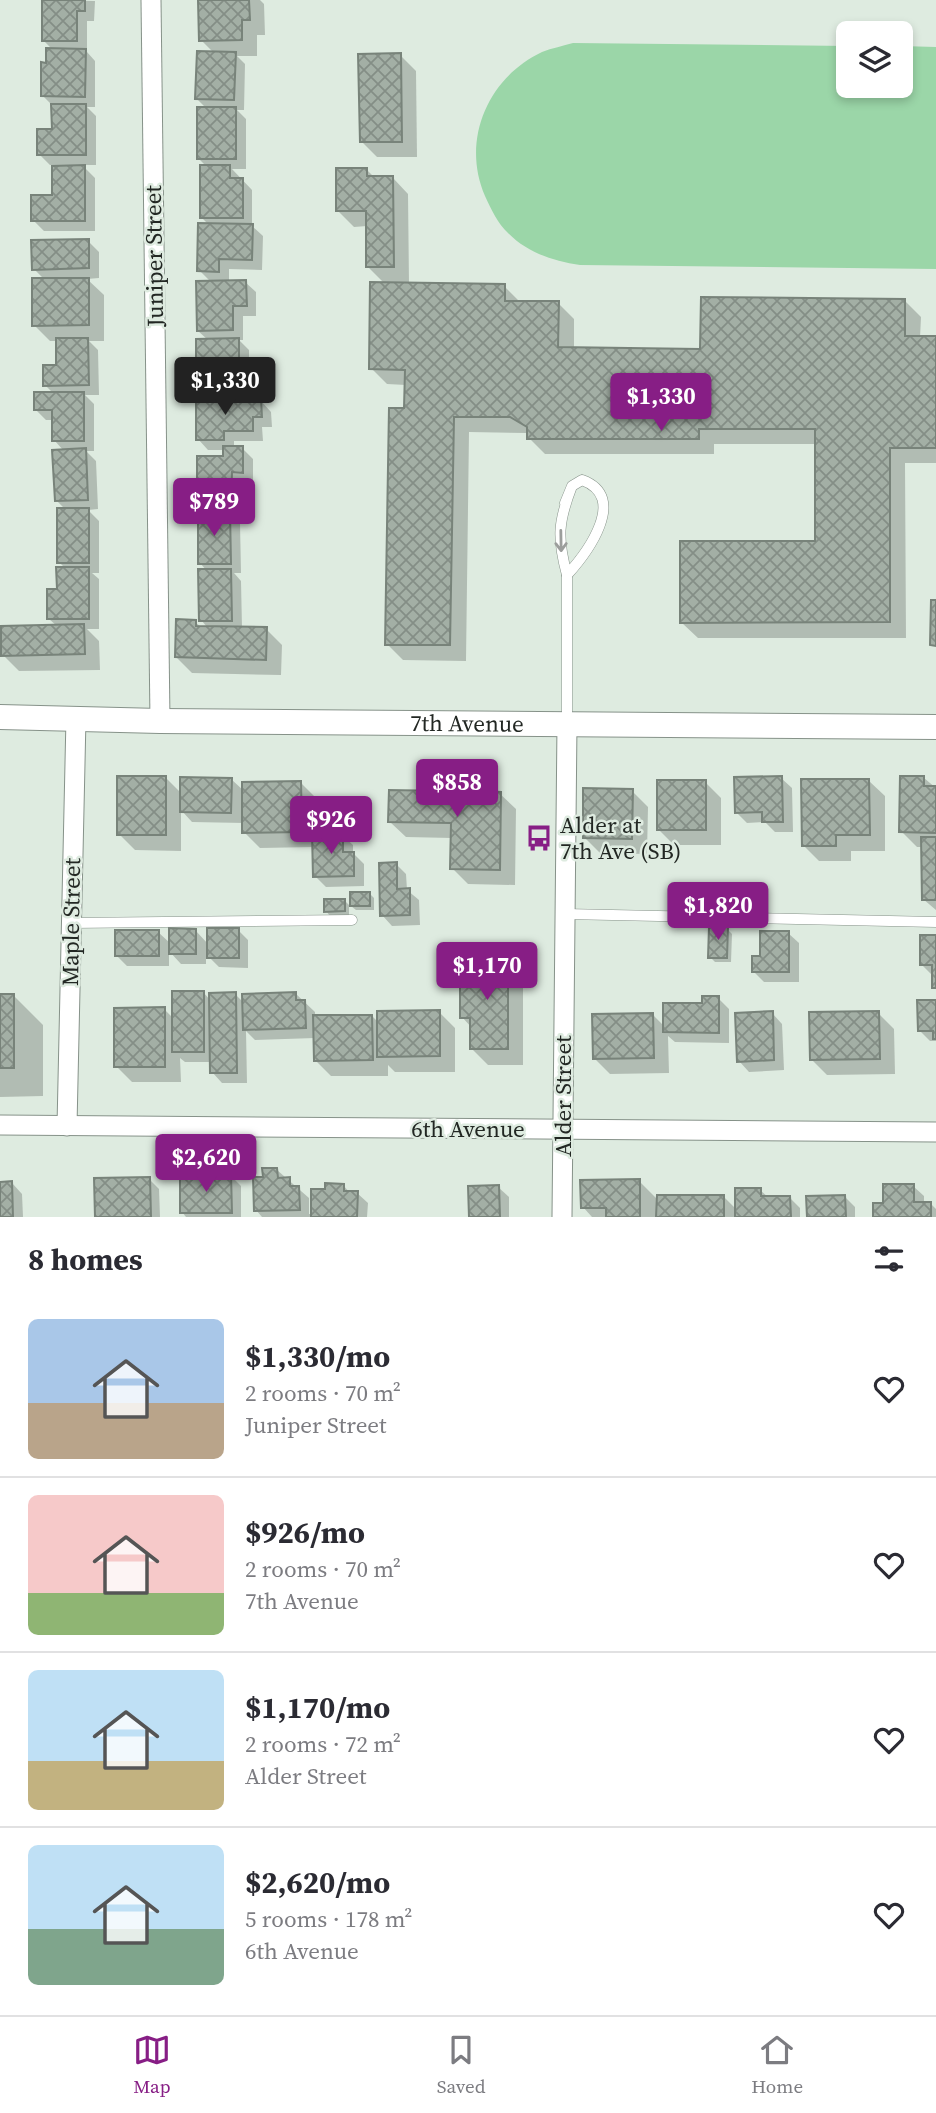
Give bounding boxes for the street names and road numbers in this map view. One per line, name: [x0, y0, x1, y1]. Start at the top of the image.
street label: Juniper Street: [137, 184, 171, 328]
street label: 7th Avenue: [410, 707, 524, 740]
street label: Maple Street: [54, 857, 88, 986]
street label: Alder Street: [547, 1035, 579, 1157]
street label: 6th Avenue: [411, 1113, 525, 1145]

